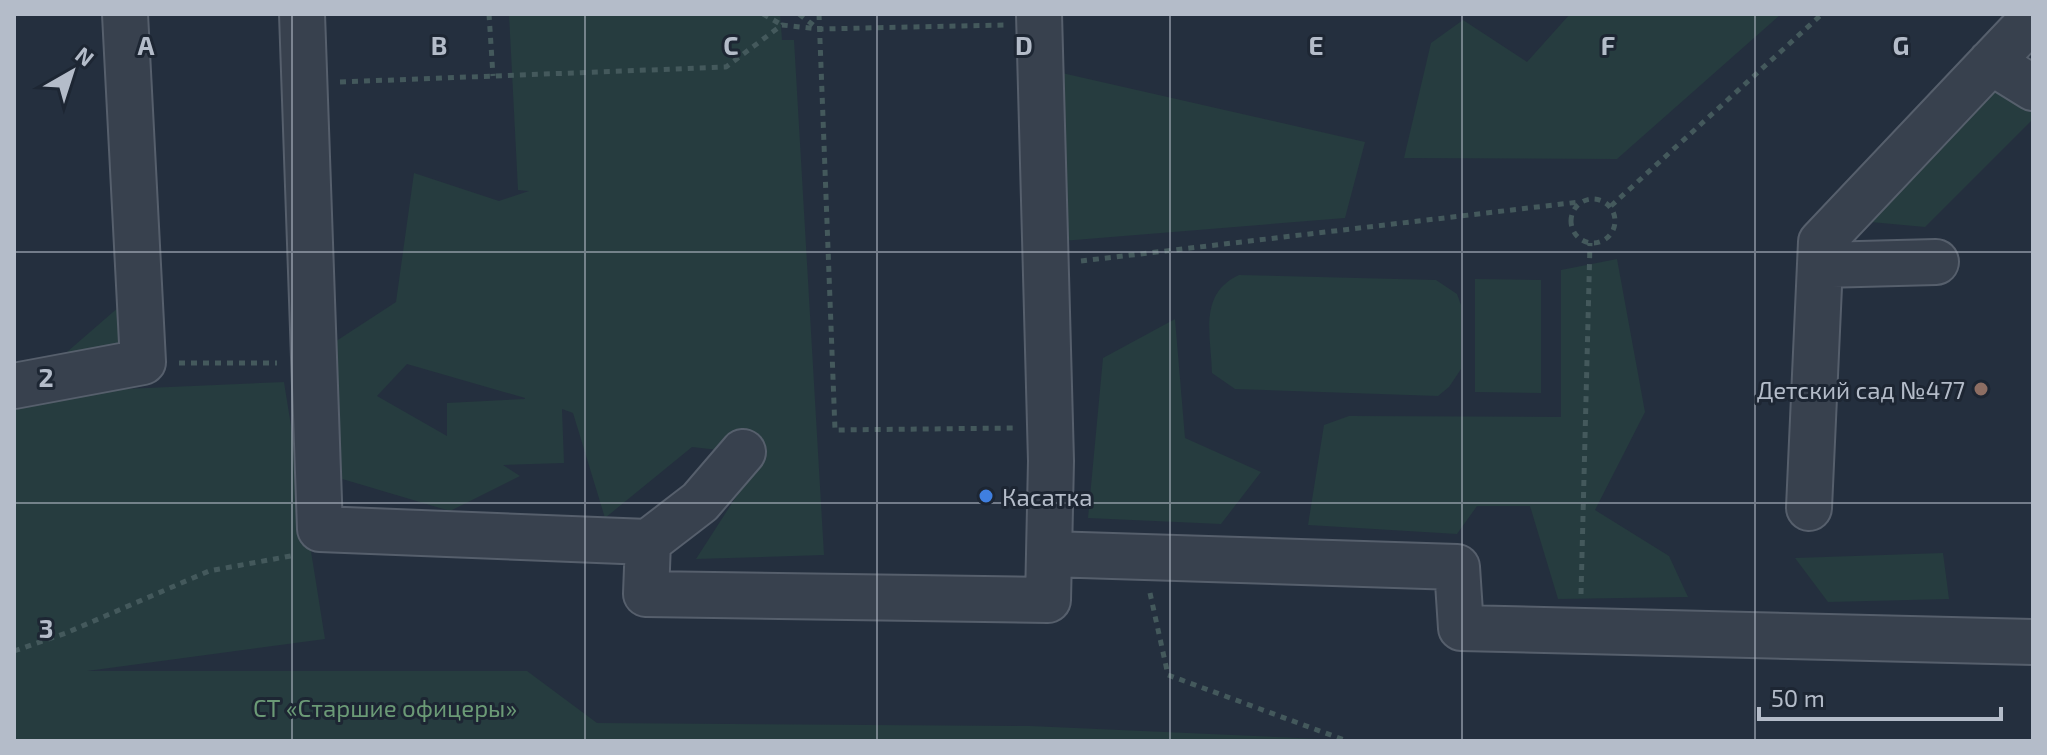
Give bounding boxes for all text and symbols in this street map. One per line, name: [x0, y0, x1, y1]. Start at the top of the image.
text: A: [138, 29, 155, 60]
text: B: [431, 29, 447, 60]
text: C: [723, 29, 739, 60]
text: D: [1015, 29, 1033, 60]
text: E: [1308, 29, 1324, 60]
text: F: [1601, 29, 1615, 60]
text: G: [1893, 29, 1909, 60]
north arrow: [32, 32, 112, 112]
text: N: [71, 41, 100, 71]
text: 2: [38, 361, 54, 392]
place label: Детский сад №477: [1757, 375, 1965, 404]
marker: Детский сад №477: [1972, 380, 1990, 398]
place label: Касатка: [1002, 482, 1093, 511]
marker: Касатка: [977, 487, 995, 505]
text: 3: [39, 612, 53, 643]
scale bar: [1759, 671, 2001, 721]
text: 50 m: [1771, 683, 1825, 712]
park label: СТ «Старшие офицеры»: [253, 693, 517, 722]

